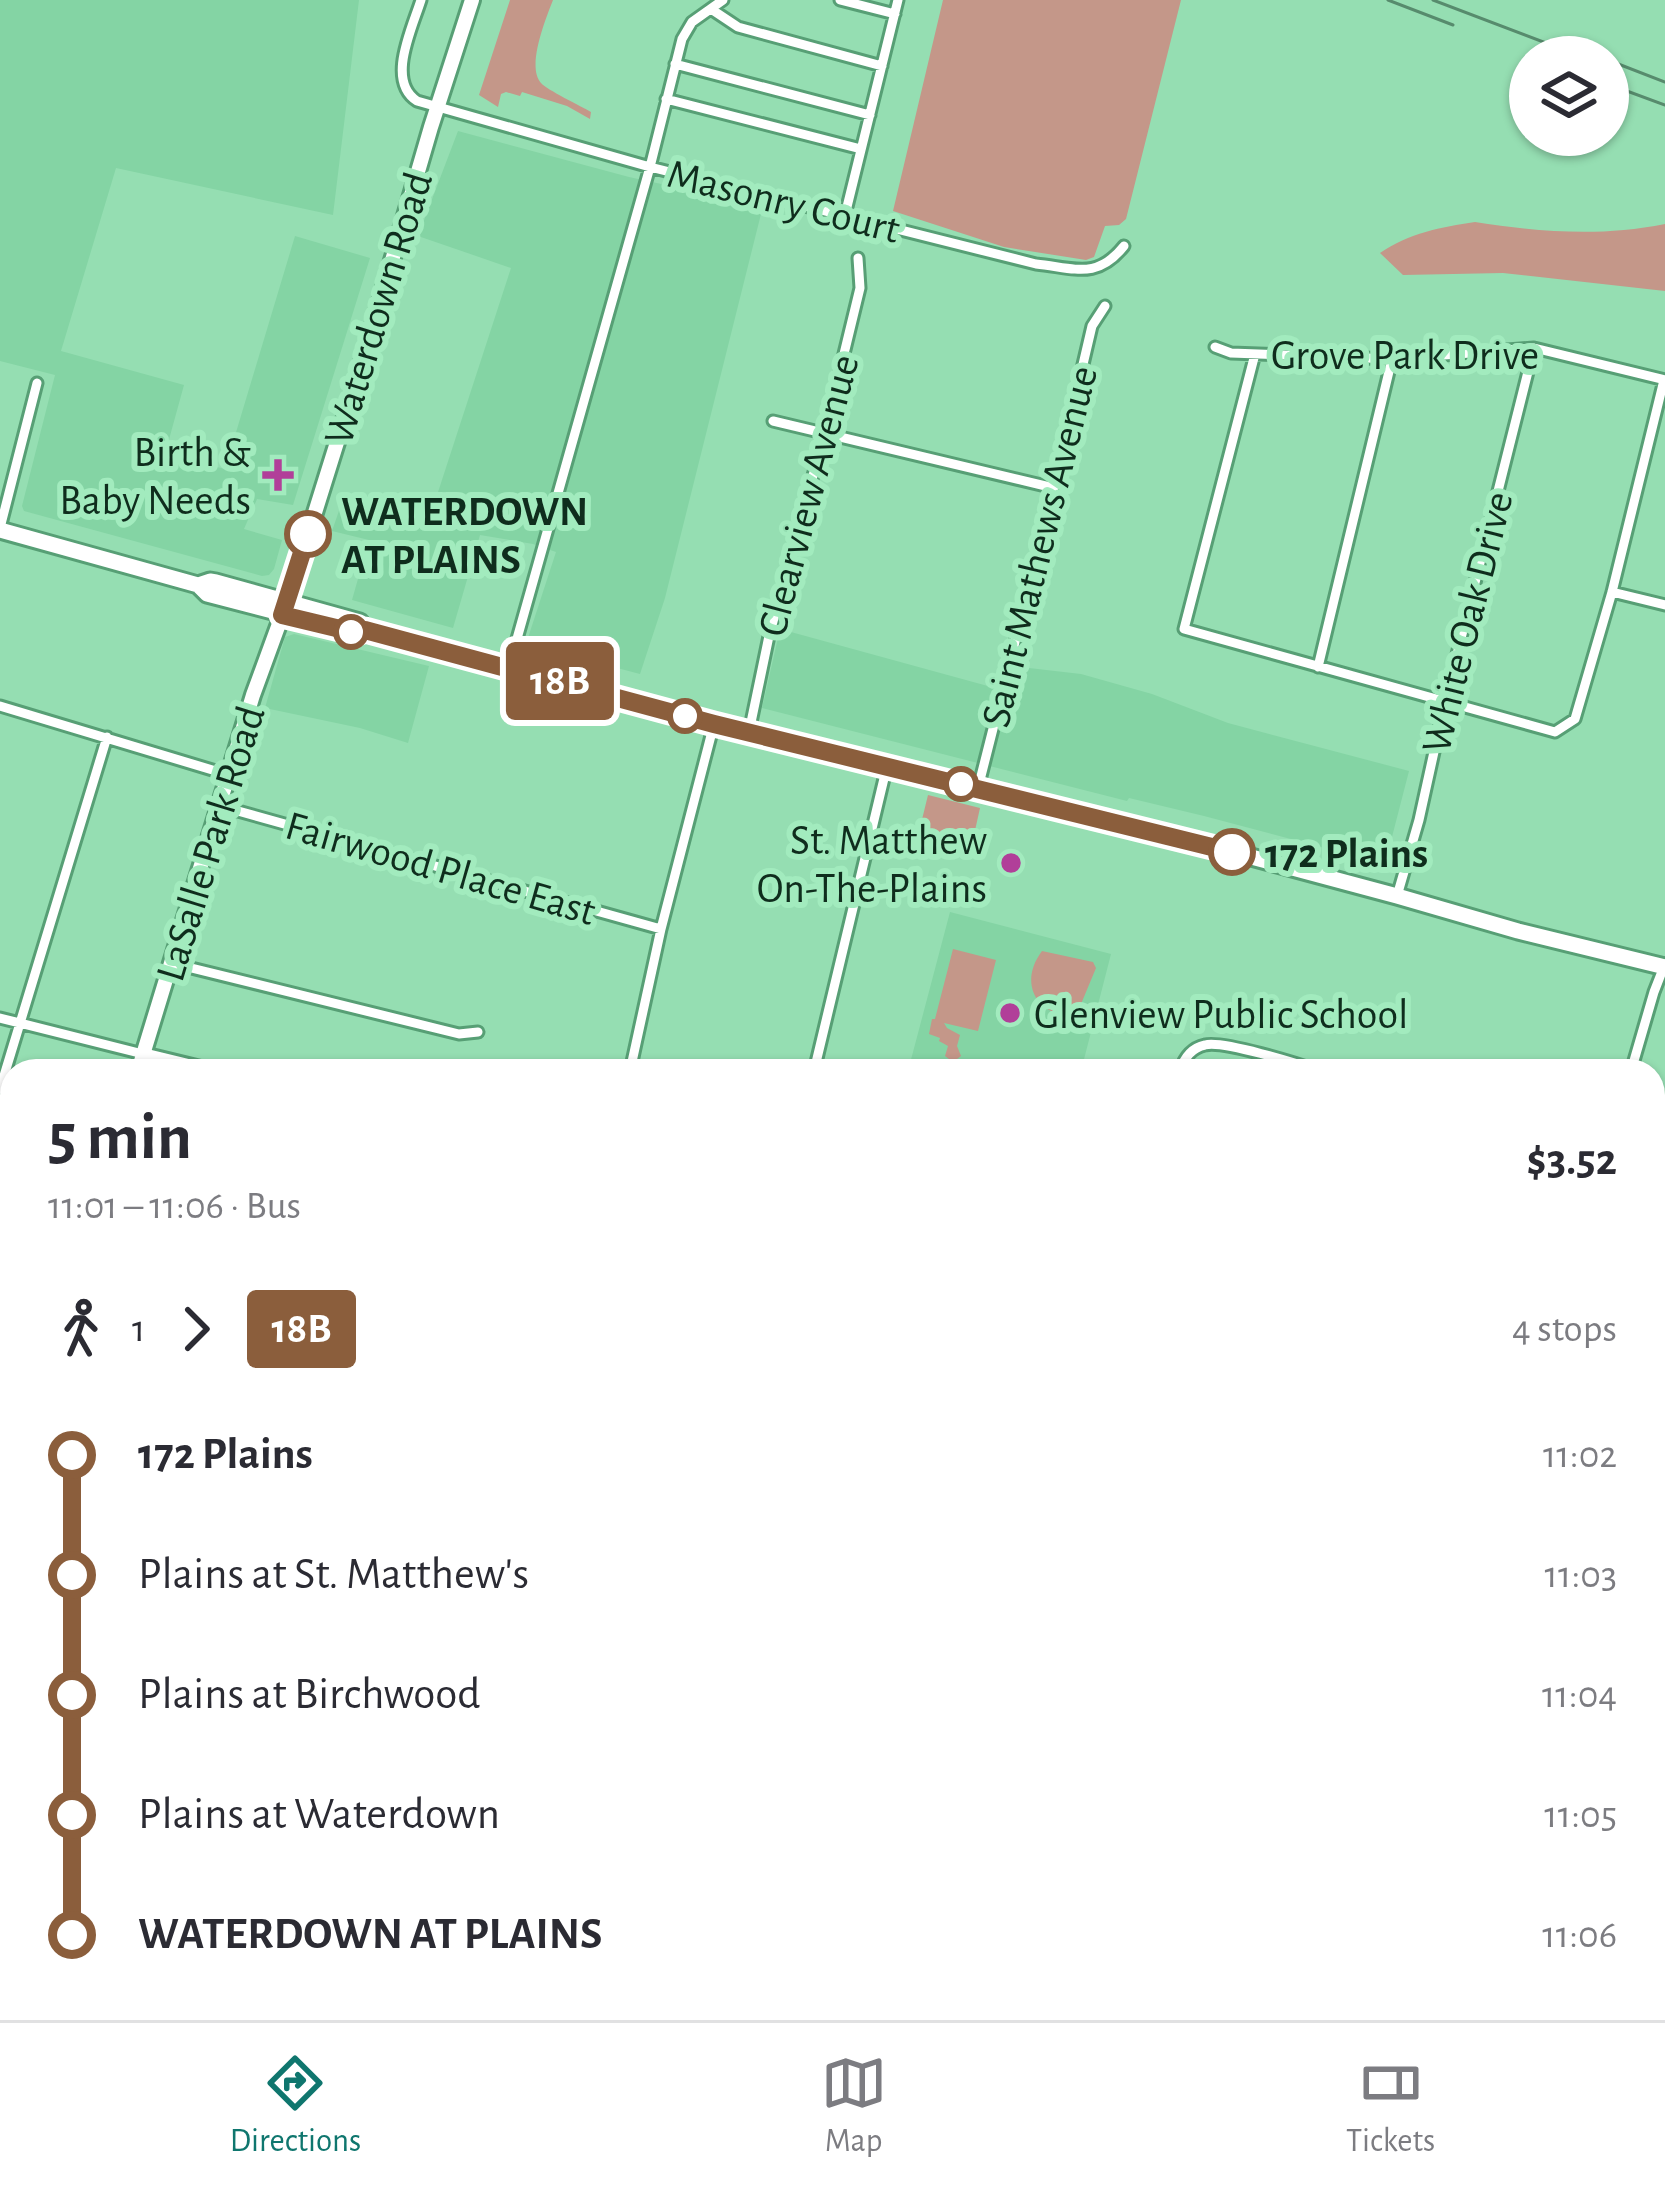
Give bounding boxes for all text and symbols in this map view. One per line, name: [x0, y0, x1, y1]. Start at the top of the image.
map controls: [1509, 36, 1629, 156]
button: layers: [1509, 36, 1629, 156]
street label: Masonry Court: [663, 153, 904, 251]
street label: Waterdown Road: [318, 167, 440, 450]
street label: Grove Park Drive: [1271, 335, 1539, 377]
street label: Clearview Avenue: [751, 350, 867, 641]
street label: Saint Mathews Avenue: [975, 362, 1105, 731]
place label: Birth & Baby Needs: [59, 432, 251, 522]
marker: Birth & Baby Needs: [262, 459, 294, 491]
street label: White Oak Drive: [1415, 488, 1521, 757]
place label: WATERDOWN AT PLAINS: [341, 491, 588, 581]
marker: WATERDOWN AT PLAINS: [286, 512, 330, 556]
unlabelled marker: [335, 616, 367, 648]
line badge: 18B: [491, 642, 629, 720]
text: 18B: [530, 660, 590, 702]
unlabelled marker: [669, 700, 701, 732]
street label: LaSalle Park Road: [149, 701, 273, 986]
unlabelled marker: [945, 768, 977, 800]
street label: Fairwood Place East: [281, 805, 600, 933]
place label: St. Matthew On-The-Plains: [757, 820, 987, 910]
marker: 172 Plains: [1210, 830, 1254, 874]
place label: 172 Plains: [1265, 833, 1428, 875]
marker: St. Matthew On-The-Plains: [998, 850, 1024, 876]
place label: Glenview Public School: [1034, 994, 1408, 1036]
marker: Glenview Public School: [997, 1000, 1023, 1026]
text: 5 min: [48, 1105, 192, 1171]
text: $3.52: [1526, 1138, 1617, 1183]
text: 11:01 – 11:06 · Bus: [48, 1187, 301, 1226]
icon: walk: [48, 1296, 114, 1362]
icon: forward: [163, 1296, 229, 1362]
text: 18B: [271, 1308, 332, 1350]
text: 1: [132, 1310, 145, 1349]
text: 4 stops: [1512, 1310, 1617, 1349]
text: 172 Plains: [138, 1432, 313, 1477]
text: 11:02: [1543, 1436, 1617, 1475]
text: Plains at St. Matthew's: [138, 1552, 529, 1597]
text: 11:03: [1545, 1556, 1617, 1595]
text: Plains at Birchwood: [138, 1672, 481, 1717]
text: 11:04: [1542, 1676, 1617, 1715]
text: Plains at Waterdown: [138, 1792, 500, 1837]
text: 11:05: [1544, 1796, 1617, 1835]
text: WATERDOWN AT PLAINS: [138, 1912, 602, 1957]
text: 11:06: [1542, 1916, 1617, 1955]
tab: Directions: [230, 2050, 361, 2162]
tab: Map: [821, 2050, 887, 2162]
tab: Tickets: [1346, 2050, 1435, 2162]

